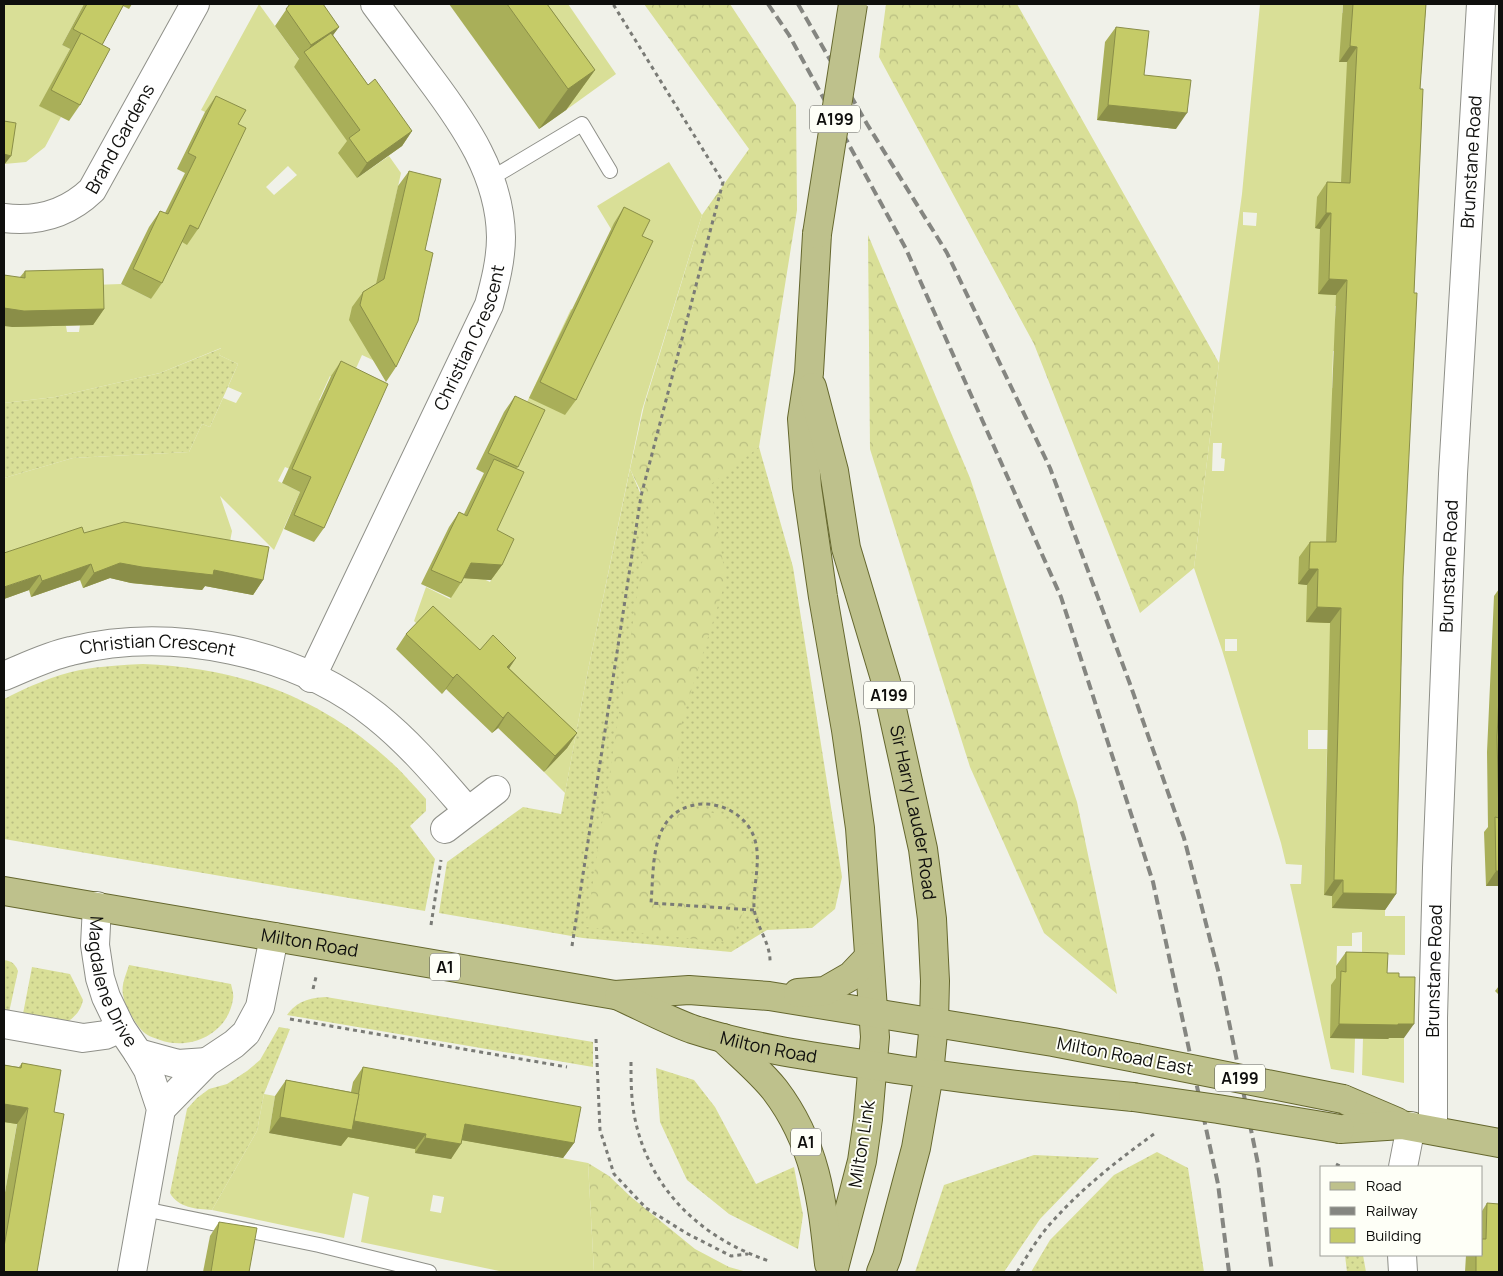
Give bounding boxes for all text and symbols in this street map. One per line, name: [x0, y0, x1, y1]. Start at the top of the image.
street label: Brand Gardens: [79, 79, 159, 198]
street label: Brunstane Road: [1455, 95, 1487, 229]
road number: A199: [810, 106, 860, 132]
street label: Christian Crescent: [427, 263, 509, 414]
street label: Brunstane Road: [1434, 499, 1463, 633]
street label: Christian Crescent: [77, 628, 238, 661]
road number: A199: [864, 682, 914, 708]
street label: Sir Harry Lauder Road: [885, 723, 942, 901]
street label: Brunstane Road: [1420, 904, 1447, 1038]
street label: Magdalene Drive: [84, 916, 144, 1052]
street label: Milton Road: [259, 922, 360, 962]
road number: A1: [430, 954, 460, 980]
street label: Milton Road: [718, 1025, 819, 1068]
street label: Milton Road East: [1055, 1030, 1195, 1080]
road number: A199: [1215, 1064, 1265, 1092]
street label: Milton Link: [842, 1097, 880, 1189]
road number: A1: [791, 1128, 821, 1156]
legend: [1320, 1166, 1483, 1256]
text: Road: [1366, 1175, 1402, 1196]
text: Railway: [1366, 1200, 1418, 1221]
text: Building: [1366, 1225, 1421, 1246]

